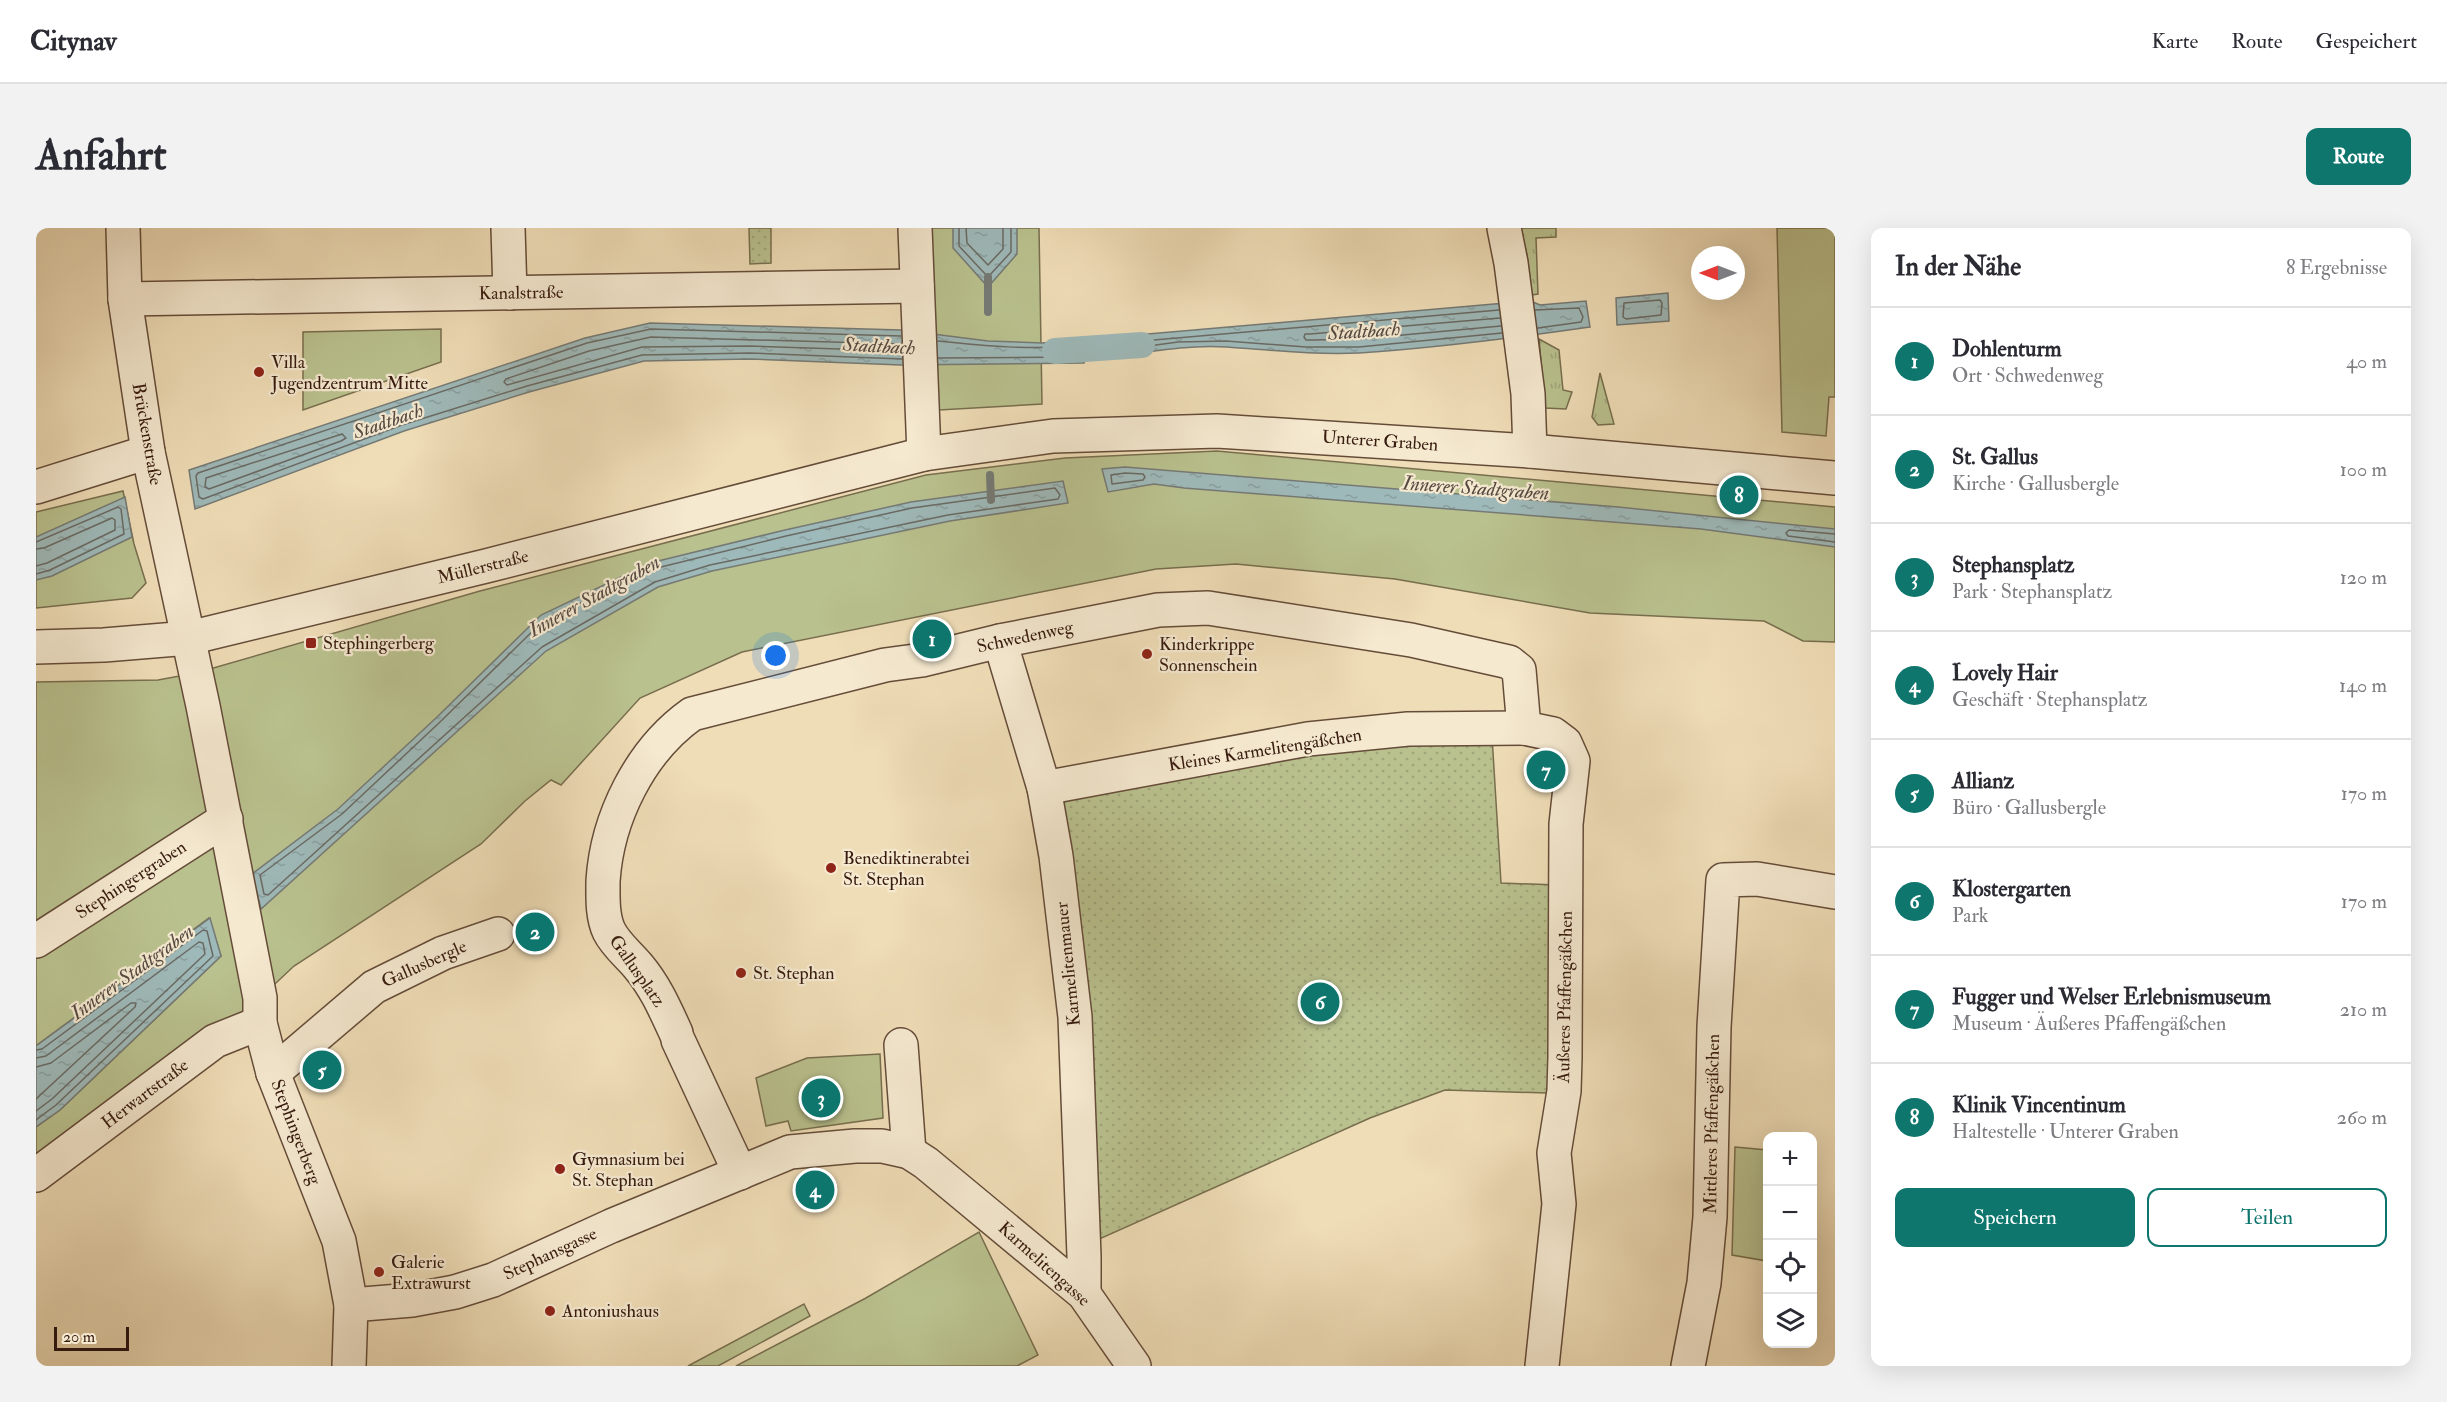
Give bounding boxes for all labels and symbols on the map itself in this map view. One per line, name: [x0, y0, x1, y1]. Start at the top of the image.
north arrow: [1691, 246, 1745, 300]
street label: Kanalstraße: [478, 281, 564, 305]
water label: Stadtbach: [1326, 316, 1401, 346]
water label: Stadtbach: [841, 332, 916, 360]
place label: Villa Jugendzentrum Mitte: [270, 351, 428, 395]
marker: Villa Jugendzentrum Mitte: [252, 365, 266, 379]
street label: Brückenstraße: [127, 381, 167, 487]
water label: Stadtbach: [349, 397, 426, 445]
street label: Unterer Graben: [1321, 425, 1439, 457]
water label: Innerer Stadtgraben: [1401, 470, 1550, 506]
pin: 8: [1720, 472, 1758, 518]
street label: Müllerstraße: [435, 544, 531, 589]
water label: Innerer Stadtgraben: [523, 549, 664, 643]
street label: Schwedenweg: [975, 615, 1076, 658]
pin: 1: [912, 616, 952, 662]
place label: Stephingerberg: [323, 632, 435, 655]
place label: Kinderkrippe Sonnenschein: [1159, 633, 1258, 677]
marker: Stephingerberg: [304, 636, 318, 650]
your location: [761, 641, 790, 670]
marker: Kinderkrippe Sonnenschein: [1140, 647, 1154, 661]
street label: Kleines Karmelitengäßchen: [1167, 723, 1363, 777]
pin: 7: [1526, 748, 1566, 792]
street label: Stephingergraben: [71, 836, 191, 924]
place label: Benediktinerabtei St. Stephan: [843, 847, 970, 891]
marker: Benediktinerabtei St. Stephan: [824, 861, 838, 875]
street label: Karmelitenmauer: [1050, 900, 1086, 1027]
pin: 2: [516, 910, 554, 954]
street label: Äußeres Pfaffengäßchen: [1552, 911, 1578, 1084]
water label: Innerer Stadtgraben: [64, 919, 199, 1026]
street label: Gallusplatz: [604, 931, 670, 1012]
street label: Gallusbergle: [378, 935, 471, 993]
place label: St. Stephan: [753, 962, 835, 985]
marker: St. Stephan: [734, 966, 748, 980]
pin: 6: [1300, 980, 1340, 1024]
street label: Mittleres Pfaffengäßchen: [1699, 1034, 1725, 1214]
pin: 5: [302, 1048, 342, 1092]
street label: Herwartstraße: [97, 1054, 193, 1134]
street label: Stephingerberg: [265, 1076, 327, 1189]
pin: 3: [802, 1076, 840, 1120]
place label: Gymnasium bei St. Stephan: [572, 1148, 685, 1192]
marker: Gymnasium bei St. Stephan: [553, 1162, 567, 1176]
pin: 4: [796, 1168, 834, 1212]
street label: Karmelitengasse: [993, 1217, 1095, 1312]
street label: Stephansgasse: [499, 1222, 601, 1286]
place label: Galerie Extrawurst: [391, 1251, 471, 1295]
marker: Galerie Extrawurst: [372, 1265, 386, 1279]
place label: Antoniushaus: [561, 1300, 659, 1323]
marker: Antoniushaus: [543, 1304, 557, 1318]
scale bar: [54, 1324, 129, 1352]

